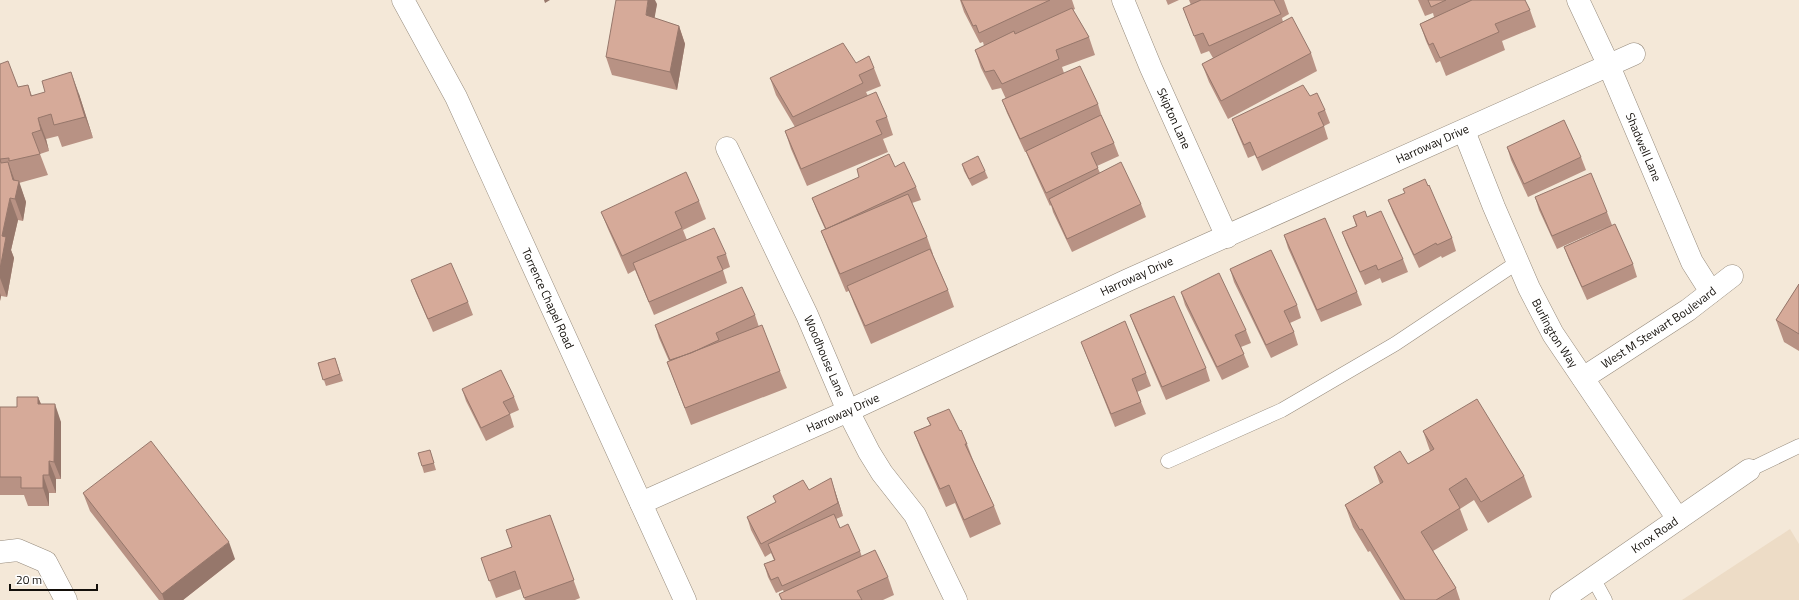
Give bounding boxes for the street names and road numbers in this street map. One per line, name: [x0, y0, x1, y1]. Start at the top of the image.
street label: Skipton Lane: [1152, 85, 1196, 152]
street label: Shadwell Lane: [1621, 110, 1667, 184]
street label: Harroway Drive: [1393, 119, 1472, 168]
street label: Torrence Chapel Road: [517, 245, 579, 352]
street label: Harroway Drive: [1097, 251, 1176, 301]
street label: West M Stewart Boulevard: [1597, 282, 1720, 373]
street label: Burlington Way: [1527, 295, 1583, 372]
street label: Woodhouse Lane: [799, 312, 851, 400]
street label: Harroway Drive: [803, 388, 882, 437]
street label: Knox Road: [1627, 512, 1682, 558]

